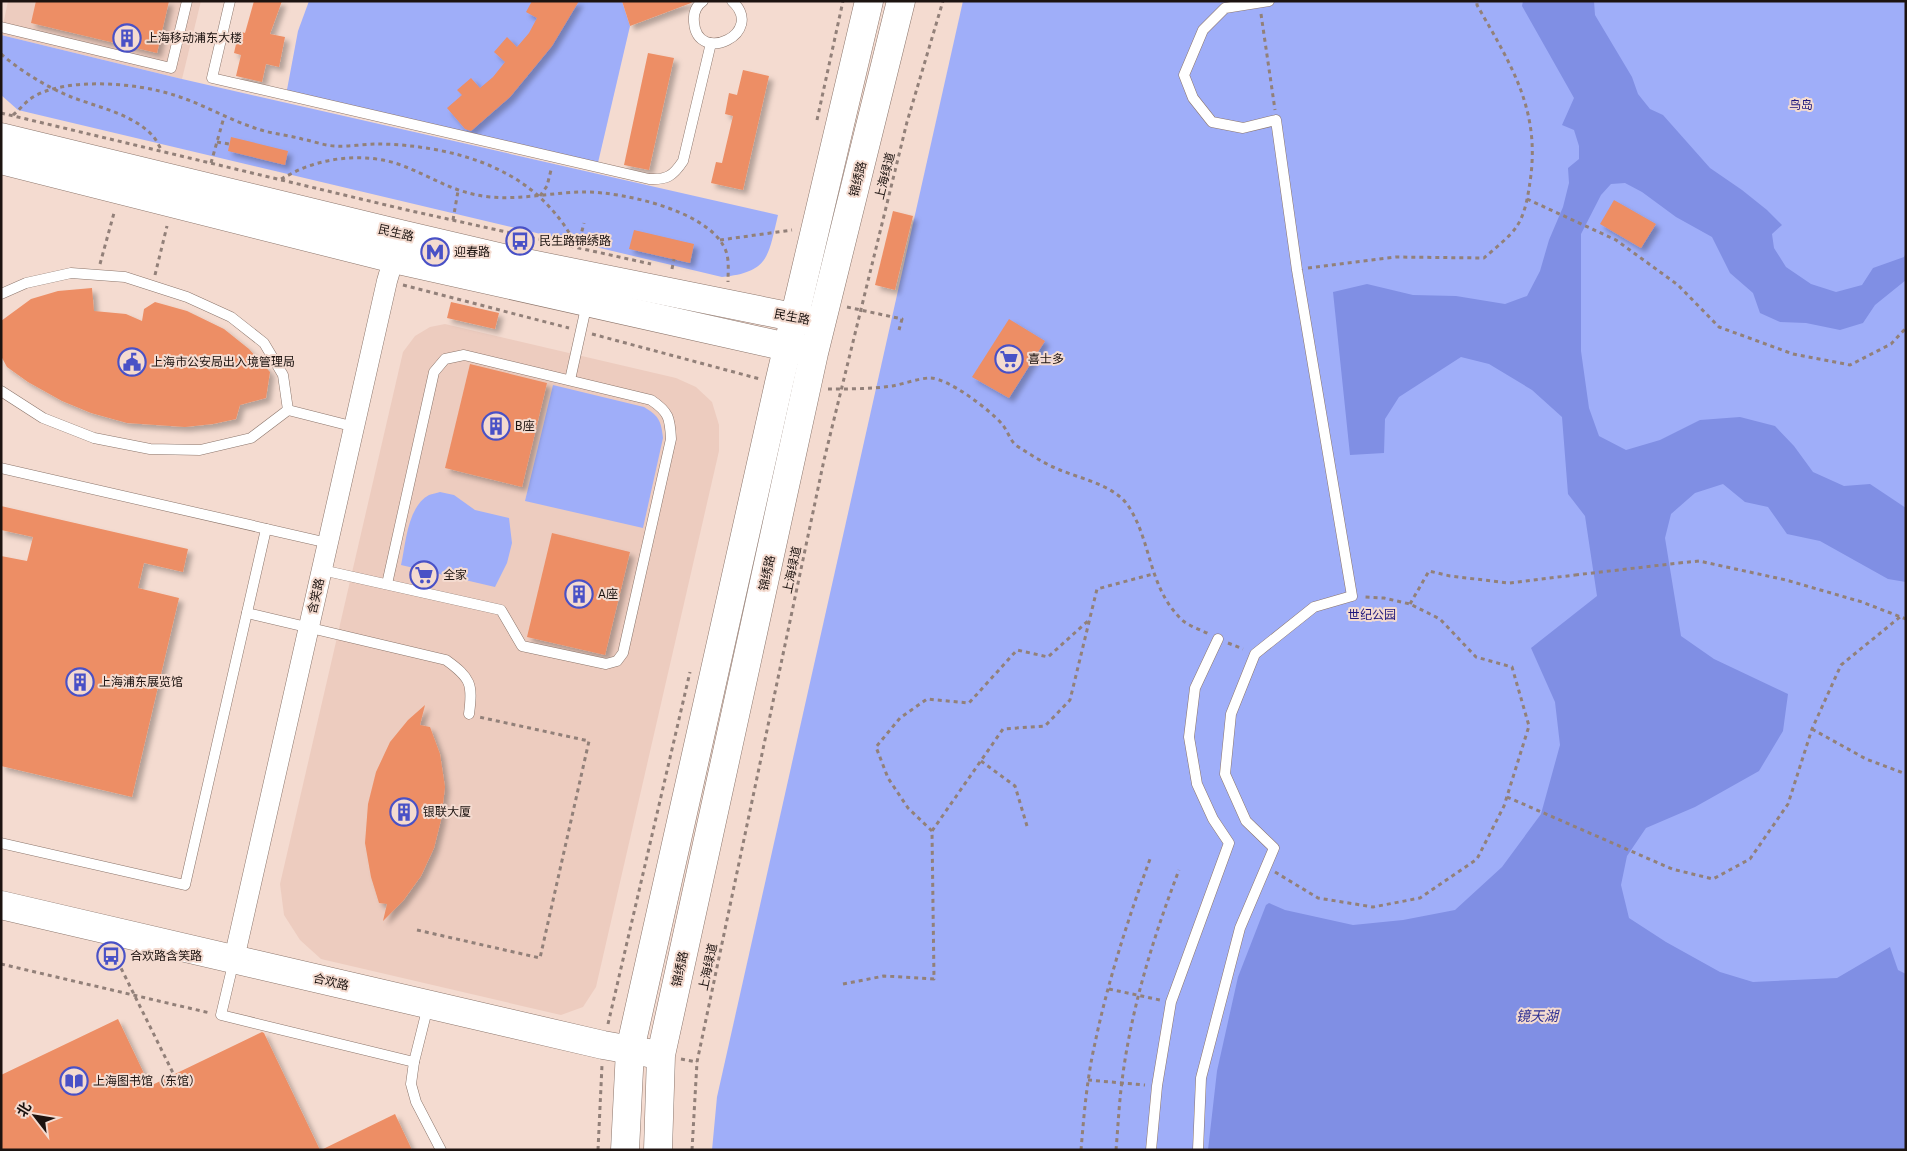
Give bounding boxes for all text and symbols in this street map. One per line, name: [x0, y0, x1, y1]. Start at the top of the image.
building icon: 上海移动浦东大楼: [112, 23, 142, 53]
place label: 上海移动浦东大楼: [146, 31, 242, 45]
park label: 鸟岛: [1789, 98, 1813, 112]
street label: 上海绿道: [872, 151, 898, 201]
street label: 锦绣路: [847, 160, 869, 198]
street label: 民生路: [377, 222, 415, 244]
bus stop icon: 民生路锦绣路: [505, 226, 535, 256]
place label: 民生路锦绣路: [539, 234, 611, 248]
metro station icon: 迎春路: [420, 237, 450, 267]
place label: 迎春路: [454, 245, 490, 259]
street label: 民生路: [773, 307, 811, 327]
supermarket icon: 喜士多: [994, 344, 1024, 374]
public building icon: 上海市公安局出入境管理局: [117, 347, 147, 377]
place label: 喜士多: [1028, 352, 1064, 366]
place label: 上海市公安局出入境管理局: [151, 355, 295, 369]
building icon: B座: [481, 411, 511, 441]
place label: B座: [515, 419, 534, 433]
street label: 上海绿道: [780, 545, 804, 595]
street label: 锦绣路: [756, 554, 778, 592]
supermarket icon: 全家: [409, 560, 439, 590]
place label: 全家: [443, 568, 467, 582]
street label: 含笑路: [305, 577, 327, 615]
building icon: A座: [564, 579, 594, 609]
place label: A座: [598, 587, 618, 601]
park label: 世纪公园: [1348, 608, 1396, 622]
building icon: 上海浦东展览馆: [65, 667, 95, 697]
place label: 上海浦东展览馆: [99, 675, 183, 689]
building icon: 银联大厦: [389, 797, 419, 827]
place label: 银联大厦: [423, 805, 471, 819]
bus stop icon: 合欢路含笑路: [96, 941, 126, 971]
street label: 上海绿道: [696, 942, 720, 992]
place label: 合欢路含笑路: [130, 949, 202, 963]
street label: 锦绣路: [669, 950, 691, 988]
street label: 合欢路: [312, 971, 350, 993]
water label: 镜天湖: [1516, 1008, 1560, 1024]
library icon: 上海图书馆（东馆）: [59, 1066, 89, 1096]
place label: 上海图书馆（东馆）: [93, 1074, 201, 1088]
north arrow: [10, 1091, 60, 1141]
text: 北: [13, 1099, 34, 1119]

